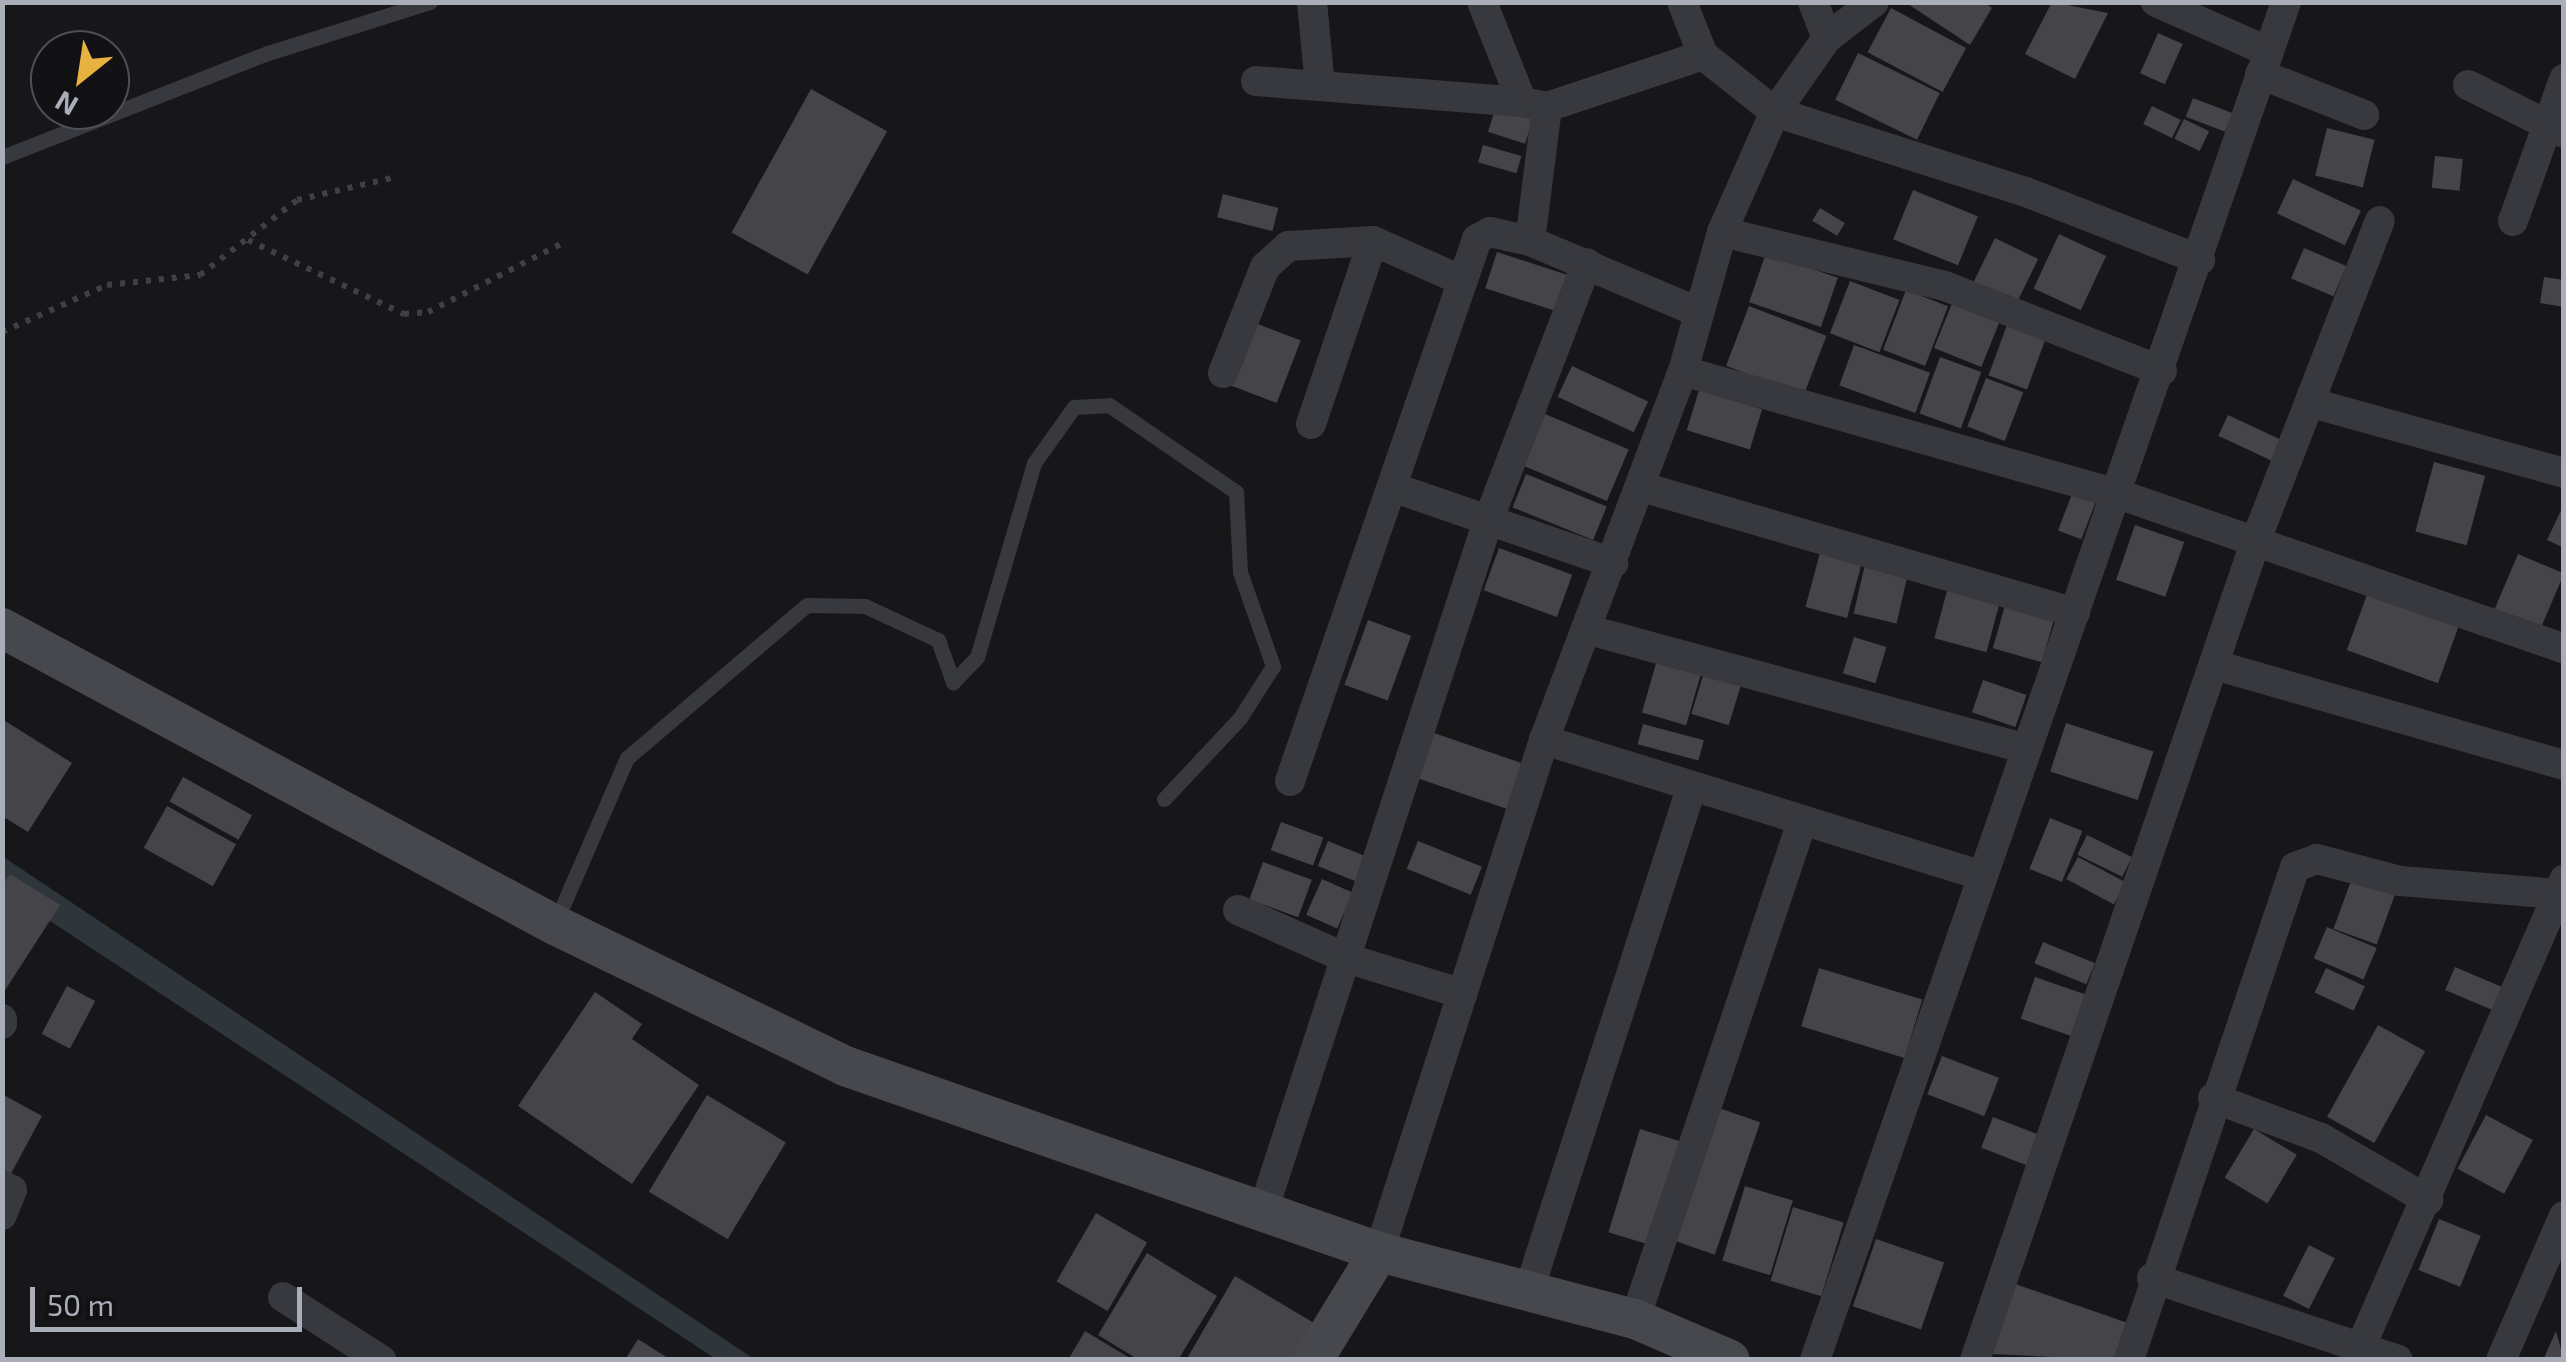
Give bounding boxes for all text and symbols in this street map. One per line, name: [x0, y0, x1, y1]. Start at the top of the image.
north arrow: [30, 30, 130, 130]
text: N: [49, 84, 83, 124]
scale bar: [35, 1267, 308, 1329]
text: 50 m: [47, 1286, 114, 1322]

